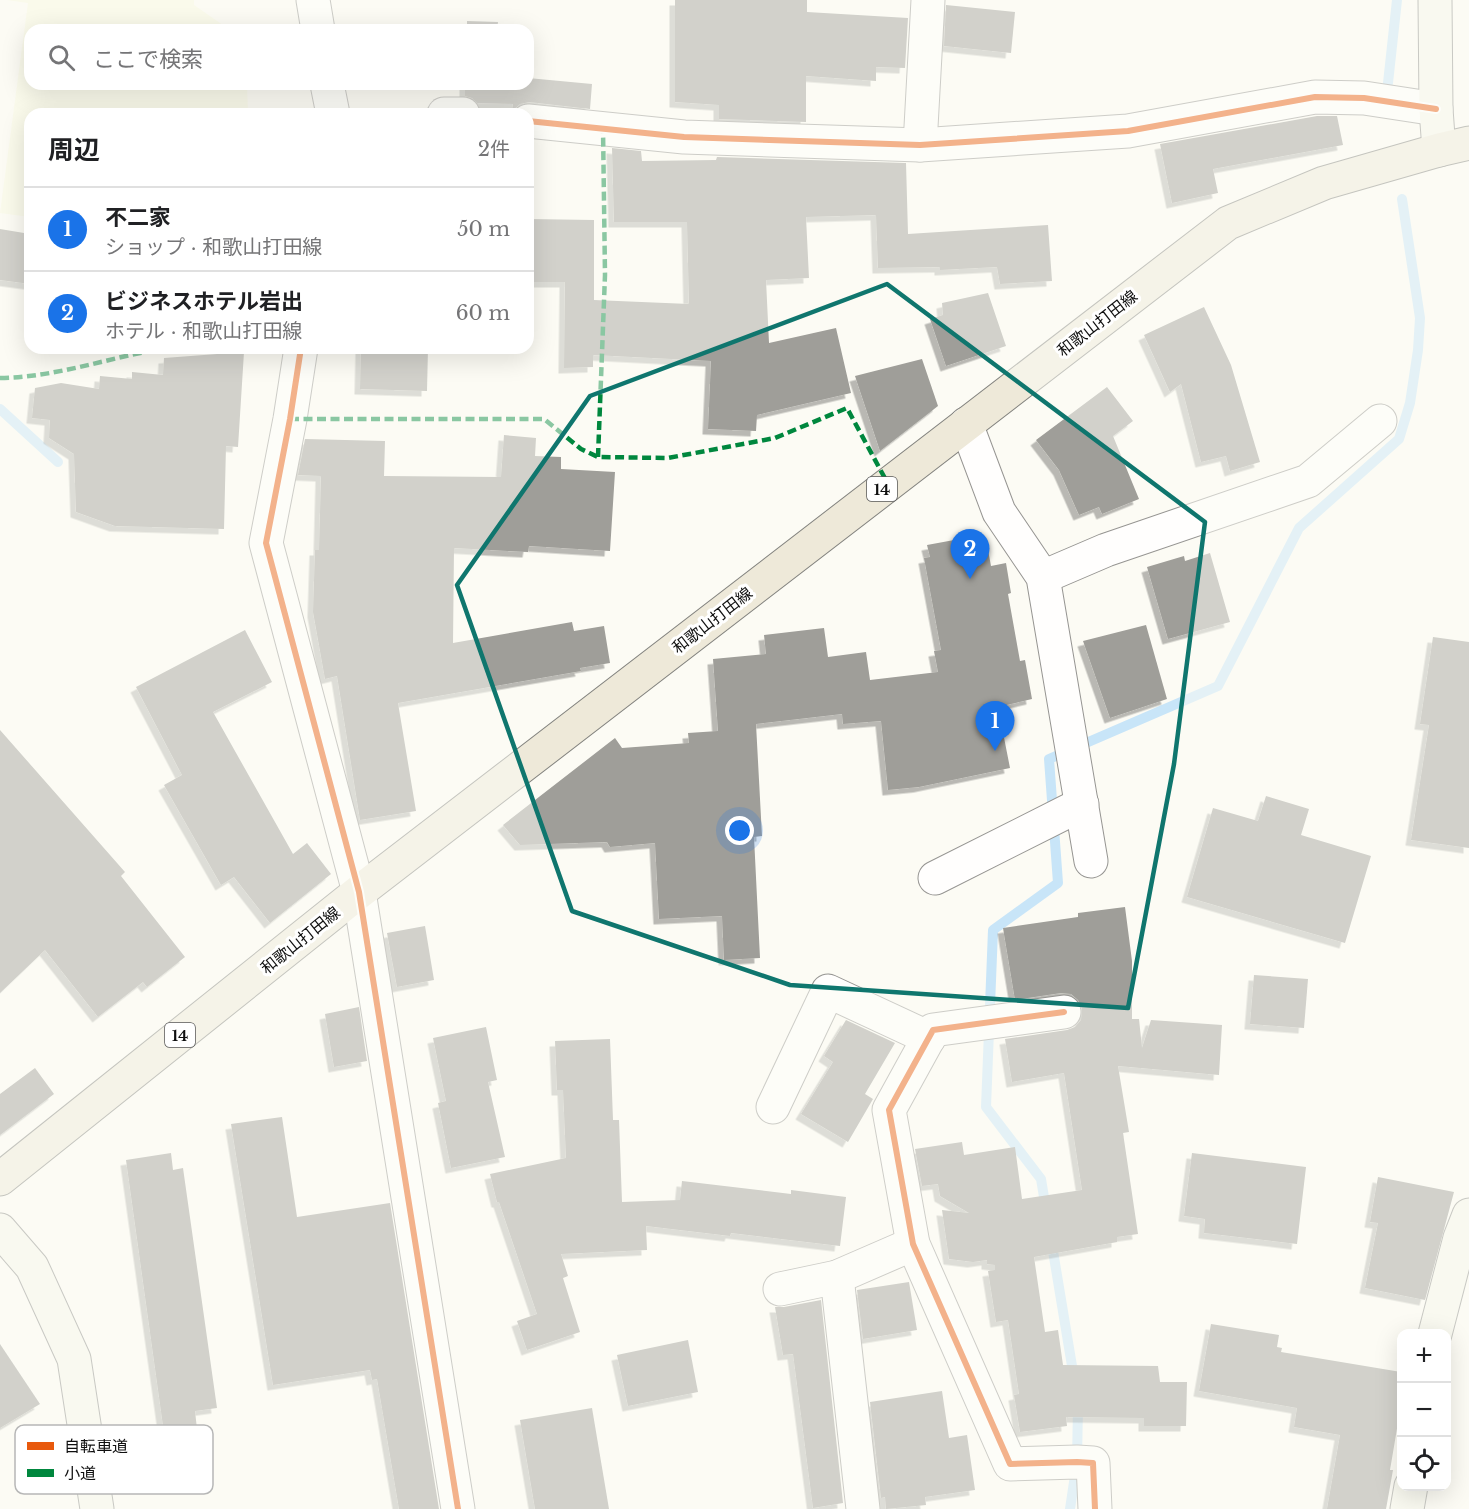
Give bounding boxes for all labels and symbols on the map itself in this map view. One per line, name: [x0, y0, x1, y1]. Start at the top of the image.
street label: 和歌山打田線: [1053, 286, 1141, 360]
road number: 14: [867, 477, 897, 501]
pin: 2: [950, 530, 990, 579]
street label: 和歌山打田線: [668, 583, 756, 657]
pin: 1: [976, 702, 1014, 751]
your location: [725, 816, 754, 845]
street label: 和歌山打田線: [256, 902, 344, 978]
road number: 14: [165, 1023, 195, 1047]
legend: [15, 1425, 213, 1494]
text: 自転車道: [64, 1436, 128, 1456]
text: 小道: [64, 1463, 96, 1483]

